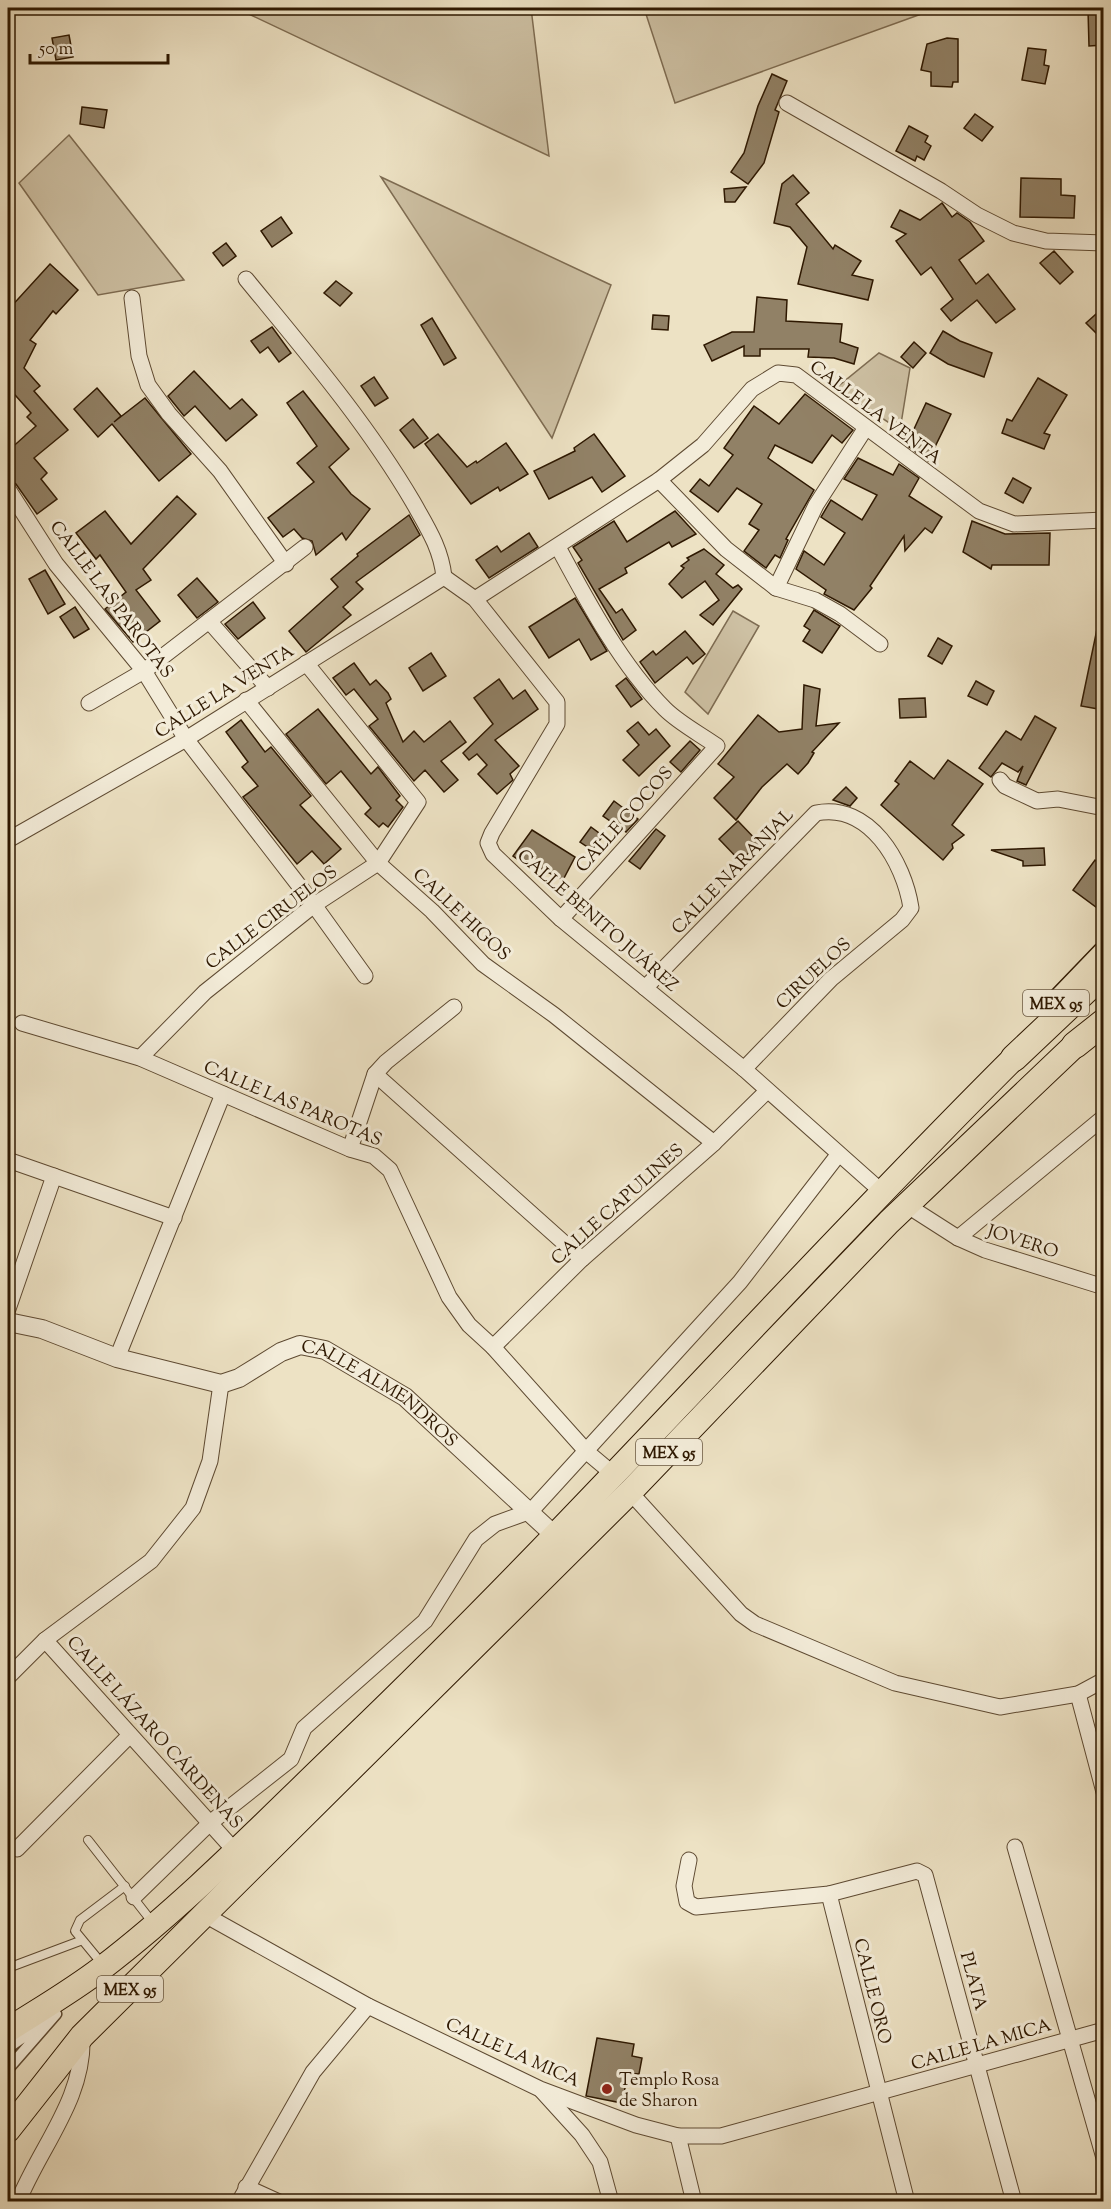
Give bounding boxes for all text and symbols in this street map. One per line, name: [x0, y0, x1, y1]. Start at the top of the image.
scale bar: [30, 27, 168, 65]
text: 50 m: [38, 37, 74, 63]
street label: CALLE LA VENTA: [803, 355, 947, 472]
street label: CALLE LAS PAROTAS: [42, 516, 178, 685]
street label: CALLE LA VENTA: [151, 639, 300, 746]
street label: CALLE COCOS: [571, 761, 680, 879]
street label: CALLE NARANJAL: [666, 804, 801, 941]
street label: CALLE BENITO JUÁREZ: [510, 844, 683, 999]
street label: CALLE CIRUELOS: [201, 860, 344, 977]
street label: CALLE HIGOS: [406, 863, 515, 968]
street label: CIRUELOS: [771, 933, 858, 1016]
road number: MEX 95: [1023, 990, 1089, 1016]
street label: CALLE LAS PAROTAS: [199, 1055, 385, 1154]
street label: CALLE CAPULINES: [546, 1139, 690, 1272]
street label: JOVERO: [983, 1219, 1061, 1267]
street label: CALLE ALMENDROS: [299, 1335, 463, 1454]
road number: MEX 95: [636, 1439, 702, 1465]
street label: CALLE LÁZARO CÁRDENAS: [59, 1631, 248, 1836]
street label: CALLE ORO: [845, 1936, 897, 2047]
street label: PLATA: [952, 1949, 992, 2014]
road number: MEX 95: [97, 1976, 163, 2002]
street label: CALLE LA MICA: [441, 2012, 584, 2095]
street label: CALLE LA MICA: [908, 2013, 1055, 2078]
place label: Templo Rosa de Sharon: [619, 2068, 719, 2115]
marker: Templo Rosa de Sharon: [600, 2082, 614, 2096]

